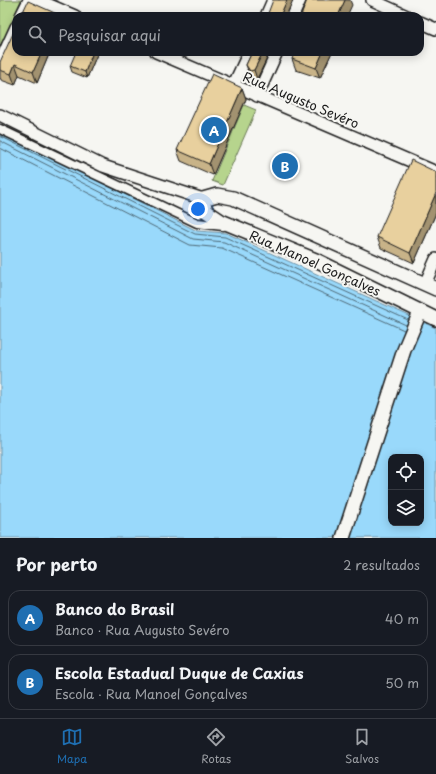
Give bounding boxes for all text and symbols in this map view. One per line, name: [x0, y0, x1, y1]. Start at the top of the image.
search box: [12, 12, 424, 56]
icon: search: [26, 23, 48, 45]
text: Pesquisar aqui: [58, 23, 161, 46]
street label: Rua Augusto Sevéro: [240, 66, 362, 133]
pin: A: [201, 115, 227, 145]
pin: B: [272, 151, 298, 181]
your location: [188, 199, 208, 219]
street label: Rua Manoel Gonçalves: [247, 225, 384, 300]
map controls: [388, 454, 424, 526]
button: locate: [388, 454, 424, 490]
button: layers: [388, 490, 424, 526]
text: Por perto: [16, 551, 97, 577]
text: 2 resultados: [343, 555, 420, 574]
text: Banco do Brasil: [55, 597, 174, 620]
text: A: [25, 609, 35, 628]
text: 40 m: [385, 609, 419, 628]
text: Banco · Rua Augusto Sevéro: [55, 620, 229, 639]
text: Escola Estadual Duque de Caxias: [55, 661, 304, 684]
text: B: [26, 673, 34, 692]
text: 50 m: [385, 673, 419, 692]
text: Escola · Rua Manoel Gonçalves: [55, 684, 247, 703]
tab: Mapa: [57, 726, 87, 767]
tab: Rotas: [201, 726, 231, 767]
tab: Salvos: [345, 726, 379, 767]

